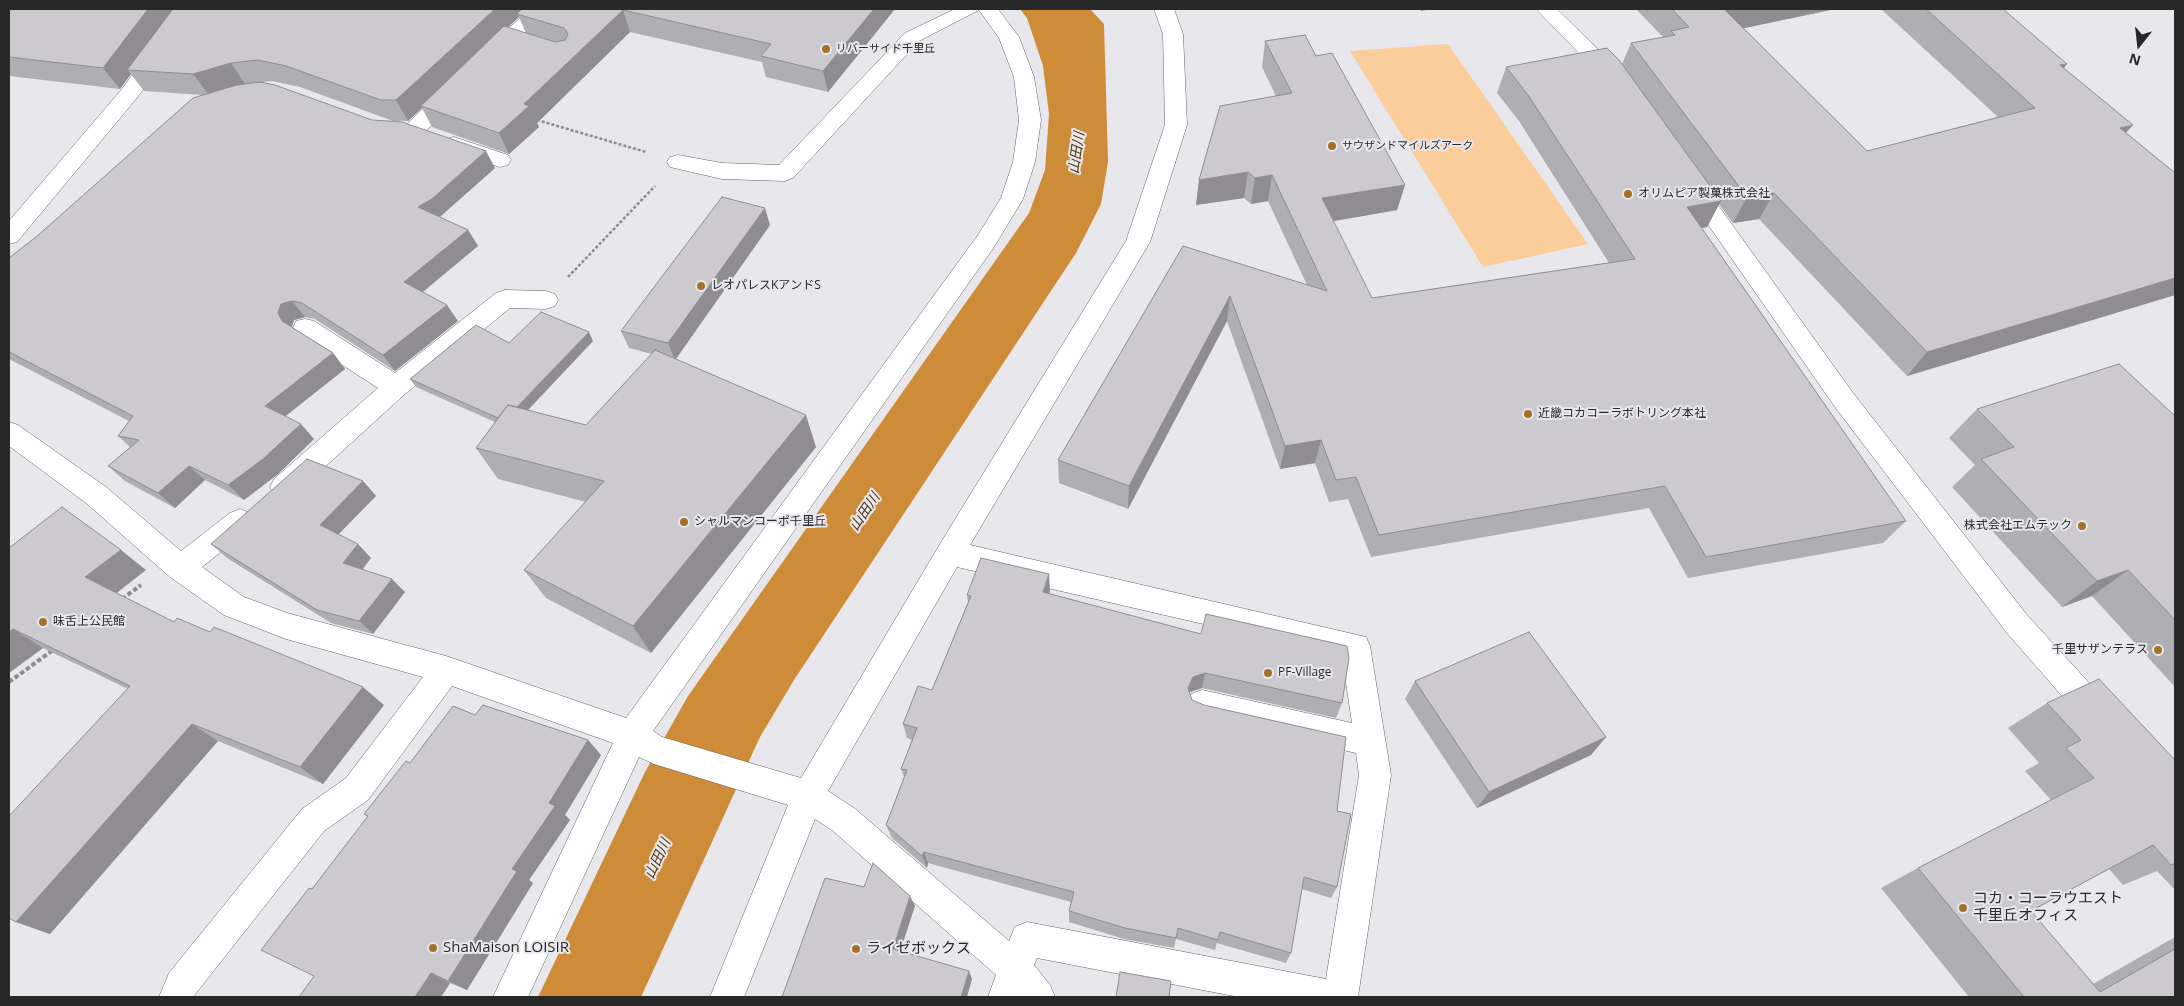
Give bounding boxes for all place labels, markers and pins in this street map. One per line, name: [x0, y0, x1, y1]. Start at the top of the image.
place label: リバーサイド千里丘: [836, 42, 935, 56]
marker: リバーサイド千里丘: [820, 43, 832, 55]
place label: サウザンドマイルズアーク: [1342, 139, 1473, 153]
marker: サウザンドマイルズアーク: [1326, 140, 1338, 152]
place label: オリムピア製菓株式会社: [1638, 187, 1770, 201]
marker: オリムピア製菓株式会社: [1622, 188, 1634, 200]
place label: レオパレスKアンドS: [711, 279, 821, 293]
marker: レオパレスKアンドS: [695, 280, 707, 292]
place label: 近畿コカコーラボトリング本社: [1538, 407, 1706, 421]
marker: 近畿コカコーラボトリング本社: [1522, 408, 1534, 420]
place label: シャルマンコーポ千里丘: [694, 515, 826, 529]
marker: シャルマンコーポ千里丘: [678, 516, 690, 528]
place label: 株式会社エムテック: [1964, 519, 2072, 533]
marker: 株式会社エムテック: [2076, 520, 2088, 532]
place label: 味舌上公民館: [53, 615, 125, 629]
marker: 味舌上公民館: [37, 616, 49, 628]
place label: 千里サザンテラス: [2052, 643, 2148, 657]
marker: 千里サザンテラス: [2152, 644, 2164, 656]
place label: PF-Village: [1278, 666, 1331, 680]
marker: PF-Village: [1262, 667, 1274, 679]
place label: コカ・コーラウエスト 千里丘オフィス: [1973, 890, 2123, 925]
marker: コカ・コーラウエスト 千里丘オフィス: [1957, 902, 1969, 914]
place label: ShaMaison LOISIR: [443, 939, 569, 957]
place label: ライゼボックス: [866, 940, 971, 958]
marker: ShaMaison LOISIR: [427, 942, 439, 954]
marker: ライゼボックス: [850, 943, 862, 955]

